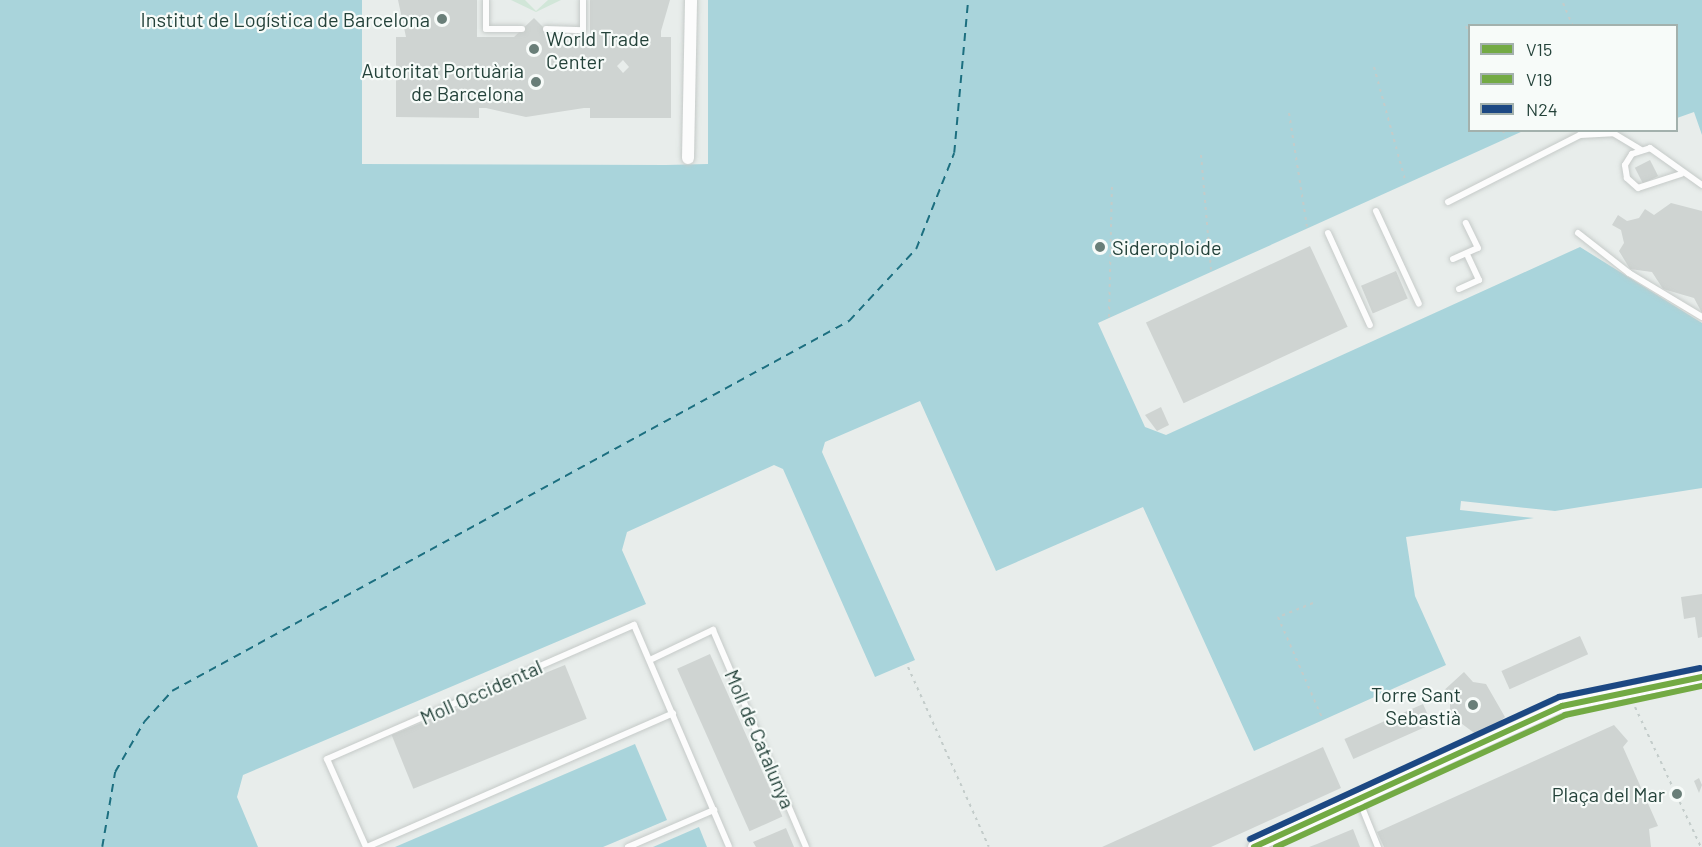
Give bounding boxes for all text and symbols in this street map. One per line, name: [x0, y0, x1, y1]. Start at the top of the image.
place label: Institut de Logística de Barcelona: [141, 7, 430, 31]
marker: Institut de Logística de Barcelona: [435, 12, 449, 26]
legend: [1468, 24, 1678, 132]
place label: World Trade Center: [546, 26, 650, 73]
text: V15: [1526, 38, 1552, 60]
marker: World Trade Center: [527, 42, 541, 56]
place label: Autoritat Portuària de Barcelona: [361, 58, 524, 105]
text: V19: [1526, 68, 1552, 90]
marker: Autoritat Portuària de Barcelona: [529, 75, 543, 89]
text: N24: [1526, 98, 1558, 120]
place label: Sideroploide: [1112, 235, 1222, 259]
marker: Sideroploide: [1093, 240, 1107, 254]
street label: Moll Occidental: [416, 654, 546, 730]
street label: Moll de Catalunya: [720, 666, 800, 812]
place label: Torre Sant Sebastià: [1371, 682, 1461, 729]
marker: Torre Sant Sebastià: [1466, 698, 1480, 712]
place label: Plaça del Mar: [1552, 782, 1665, 806]
marker: Plaça del Mar: [1670, 787, 1684, 801]

